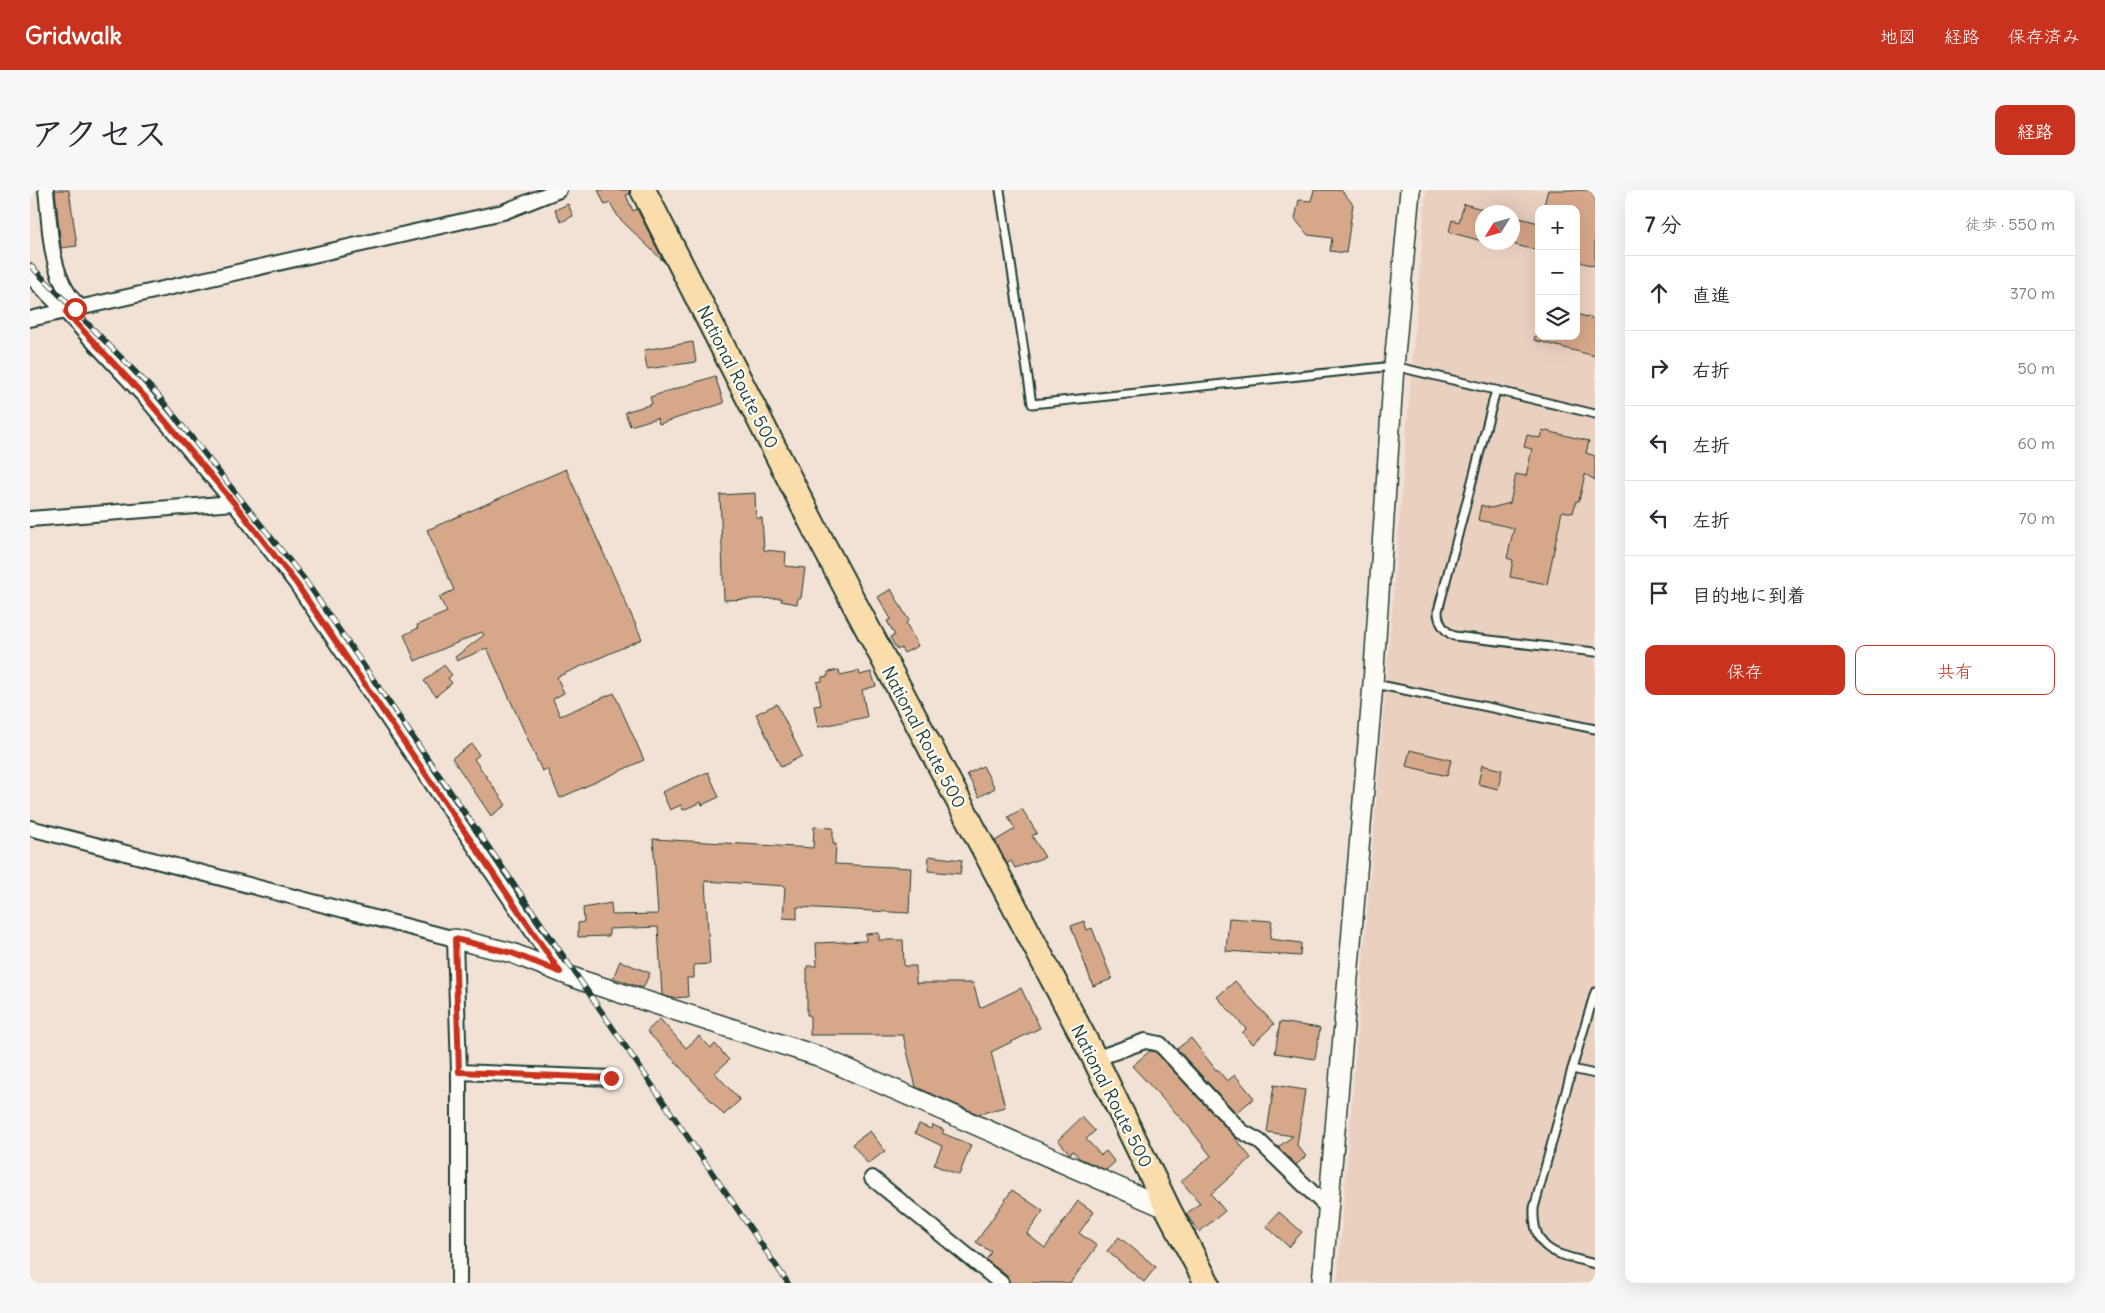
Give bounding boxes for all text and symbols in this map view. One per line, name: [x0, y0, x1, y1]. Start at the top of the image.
text: Gridwalk: [25, 20, 122, 50]
text: 地図: [1880, 25, 1916, 48]
text: 経路: [1944, 25, 1980, 48]
text: 保存済み: [2008, 25, 2080, 48]
button: 経路: [1995, 105, 2075, 155]
text: アクセス: [30, 111, 168, 155]
north arrow: [1475, 205, 1520, 250]
map controls: [1535, 205, 1580, 340]
button: +: [1535, 205, 1580, 250]
text: 7 分: [1645, 211, 1681, 238]
text: 徒歩 · 550 m: [1965, 214, 2055, 234]
button: −: [1535, 250, 1580, 295]
icon: ahead: [1645, 279, 1673, 307]
text: 直進: [1692, 283, 1730, 307]
text: 370 m: [2010, 283, 2055, 303]
button: layers: [1535, 295, 1580, 340]
route start: [64, 298, 87, 321]
street label: National Route 500: [692, 302, 784, 452]
icon: right: [1645, 354, 1673, 382]
text: 右折: [1692, 358, 1730, 382]
text: 50 m: [2017, 358, 2055, 378]
icon: left: [1645, 429, 1673, 457]
text: 左折: [1692, 433, 1730, 457]
text: 60 m: [2017, 433, 2055, 453]
icon: left: [1645, 504, 1673, 532]
text: 左折: [1692, 508, 1730, 532]
text: 70 m: [2019, 508, 2055, 528]
icon: arrive: [1645, 579, 1673, 607]
text: 目的地に到着: [1692, 583, 1806, 607]
button: 保存: [1645, 645, 1845, 695]
button: 共有: [1855, 645, 2055, 695]
street label: National Route 500: [877, 662, 971, 812]
street label: National Route 500: [1066, 1021, 1158, 1171]
route end: [600, 1067, 623, 1090]

